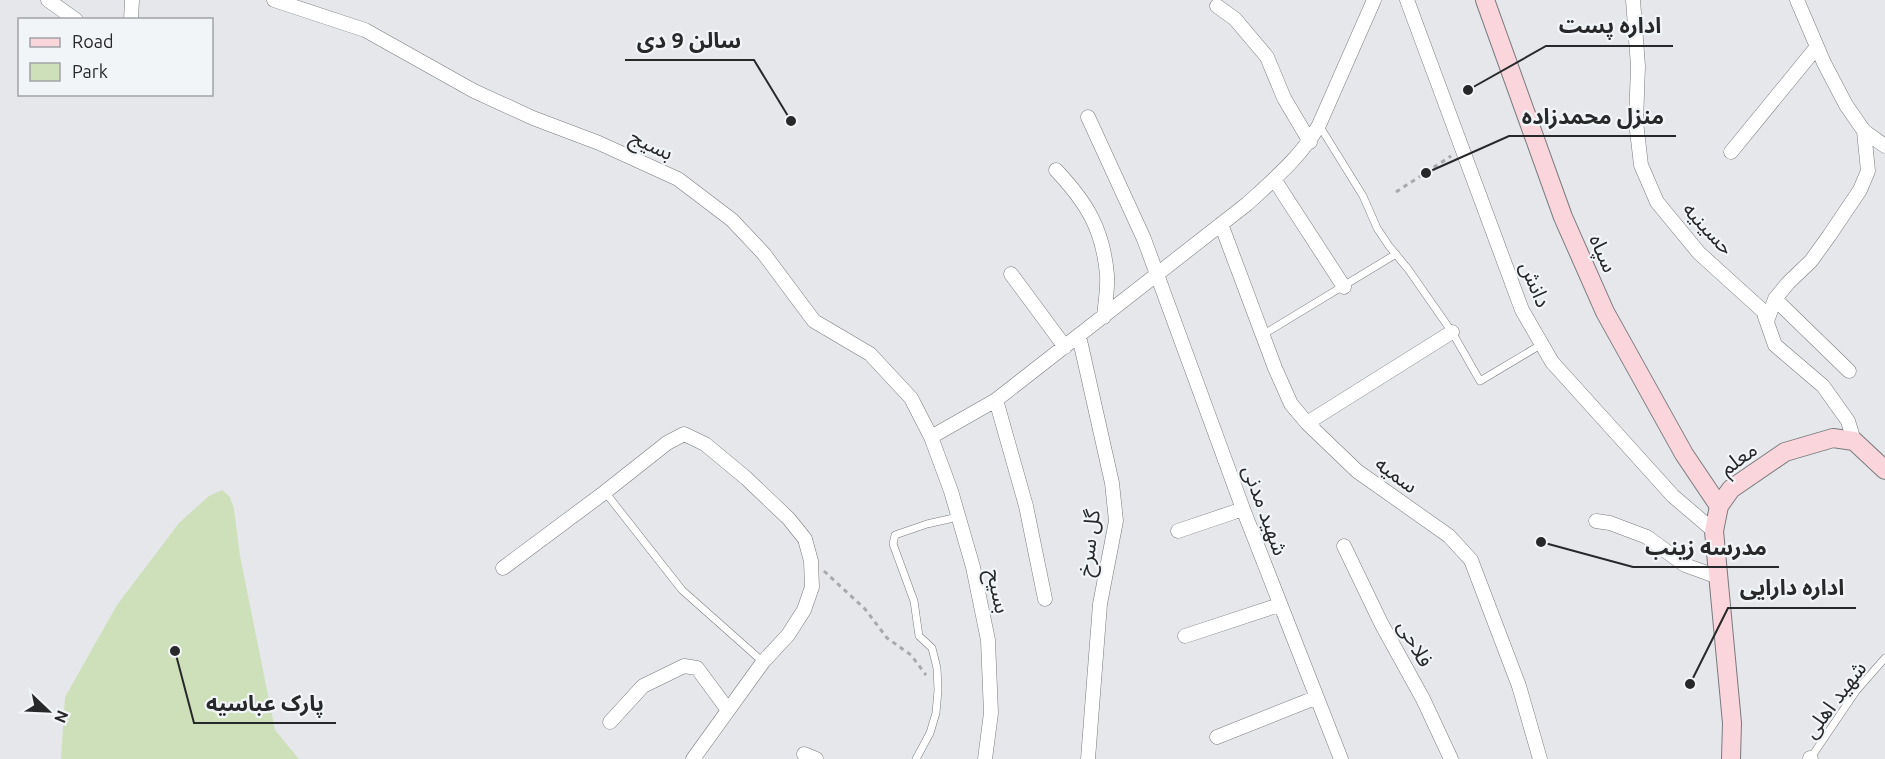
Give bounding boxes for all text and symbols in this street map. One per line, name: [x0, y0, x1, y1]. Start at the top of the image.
callout: اداره پست: [1546, 6, 1673, 46]
text: اداره پست: [1559, 12, 1661, 40]
legend: [18, 18, 213, 96]
callout: سالن 9 دی: [625, 20, 754, 60]
text: سالن 9 دی: [637, 27, 741, 53]
text: Road: [72, 31, 114, 51]
text: Park: [72, 61, 108, 81]
callout: منزل محمدزاده: [1509, 96, 1676, 136]
text: منزل محمدزاده: [1522, 103, 1664, 130]
street label: بسیج: [625, 124, 677, 168]
street label: حسینیه: [1679, 197, 1739, 259]
street label: سپاه: [1583, 230, 1623, 277]
street label: دانش: [1515, 258, 1556, 311]
street label: معلم: [1715, 437, 1764, 483]
street label: سمیه: [1371, 451, 1423, 498]
street label: شهید مدنی: [1238, 462, 1293, 559]
street label: گل سرخ: [1072, 508, 1108, 578]
callout: مدرسه زینب: [1633, 527, 1779, 567]
text: مدرسه زینب: [1645, 534, 1767, 561]
street label: بسیح: [979, 567, 1015, 616]
callout: اداره دارایی: [1728, 568, 1856, 608]
text: اداره دارایی: [1740, 574, 1844, 601]
street label: فلاحی: [1393, 615, 1439, 671]
street label: شهید اهلی: [1797, 656, 1871, 743]
north arrow: [18, 681, 78, 741]
callout: پارک عباسیه: [194, 683, 336, 723]
text: پارک عباسیه: [206, 690, 324, 718]
text: N: [51, 708, 72, 726]

